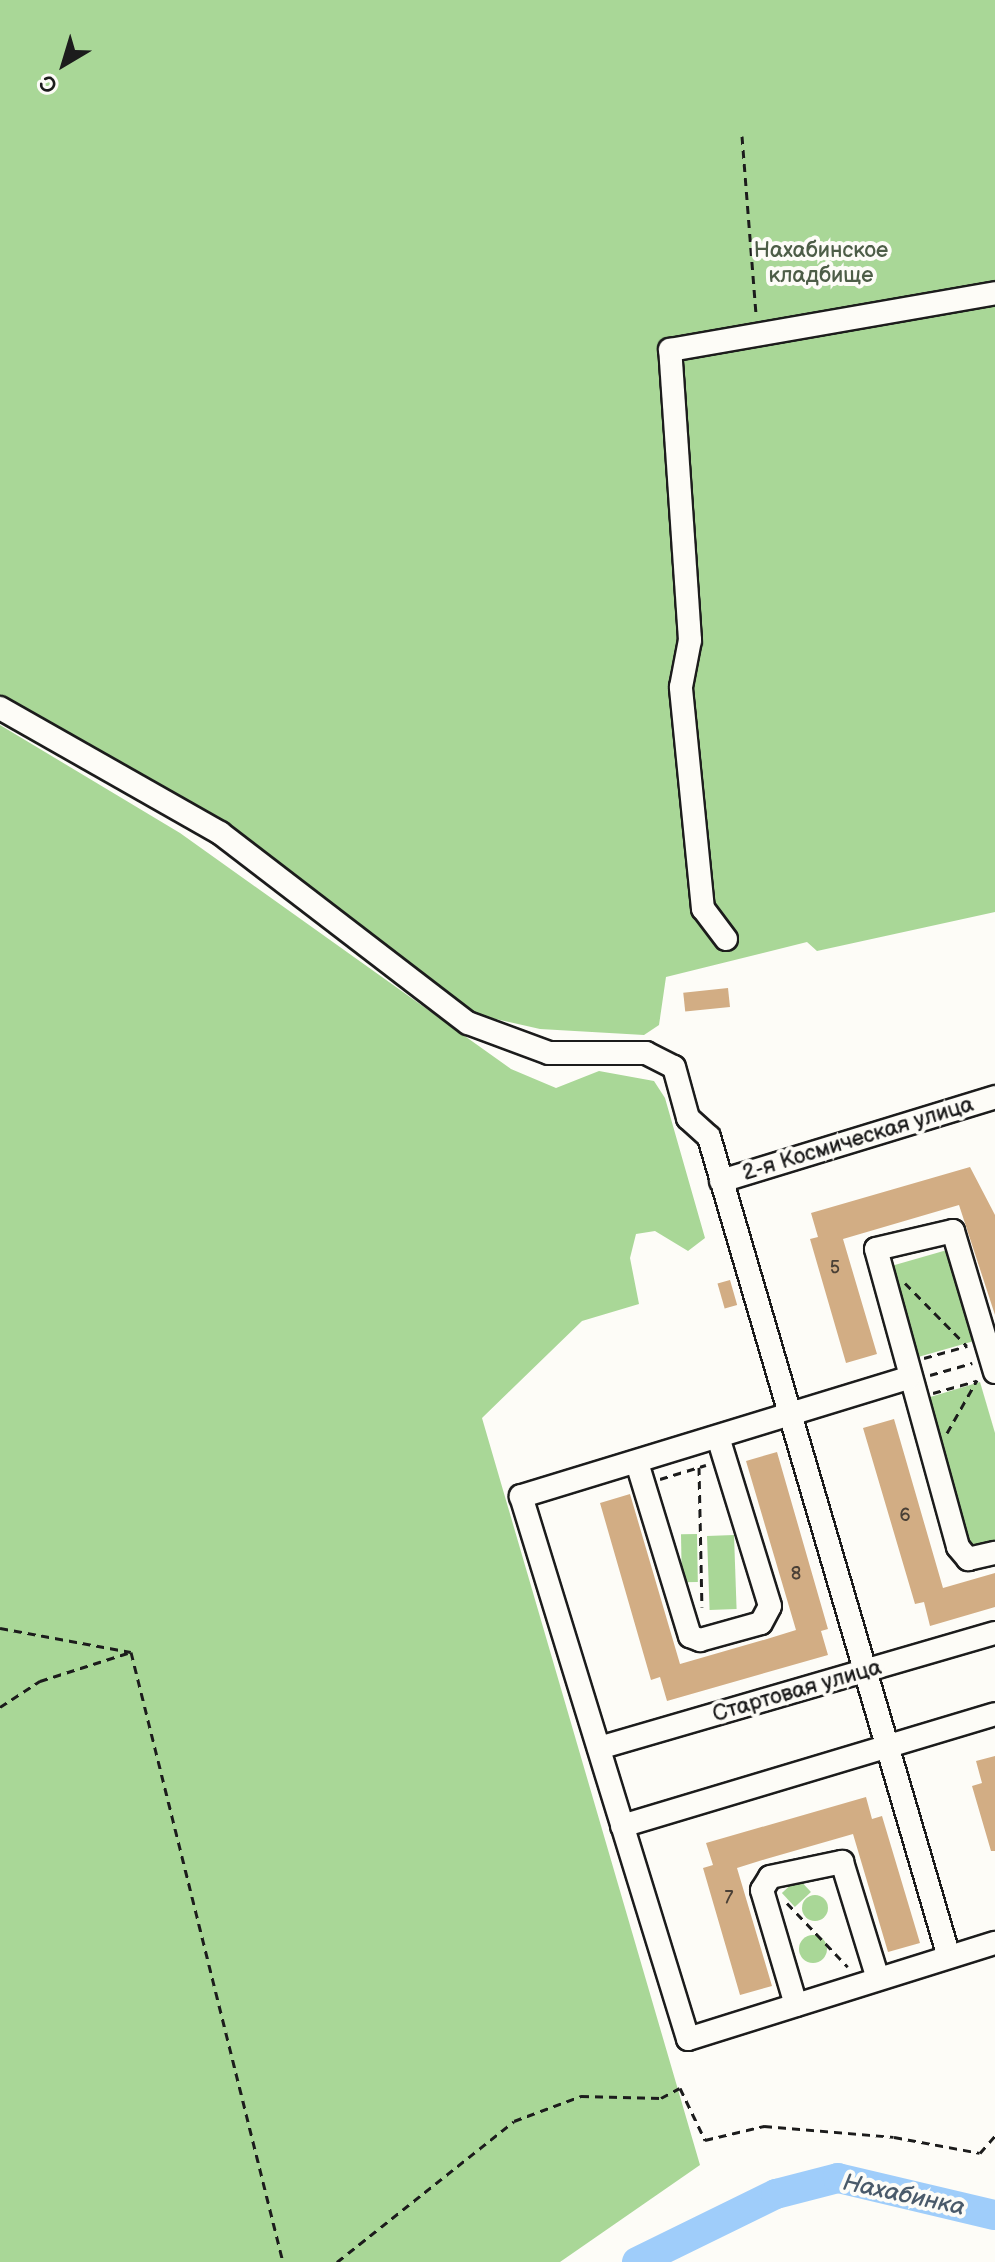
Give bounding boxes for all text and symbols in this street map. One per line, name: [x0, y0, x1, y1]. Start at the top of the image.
north arrow: [24, 24, 104, 104]
text: С: [35, 68, 63, 99]
park label: Нахабинское кладбище: [754, 237, 888, 288]
street label: 2-я Космическая улица: [739, 1091, 977, 1187]
house number: 5: [830, 1257, 840, 1279]
house number: 6: [900, 1505, 910, 1527]
house number: 8: [791, 1563, 801, 1585]
street label: Стартовая улица: [710, 1654, 884, 1728]
house number: 7: [725, 1887, 733, 1909]
water label: Нахабинка: [840, 2168, 968, 2222]

